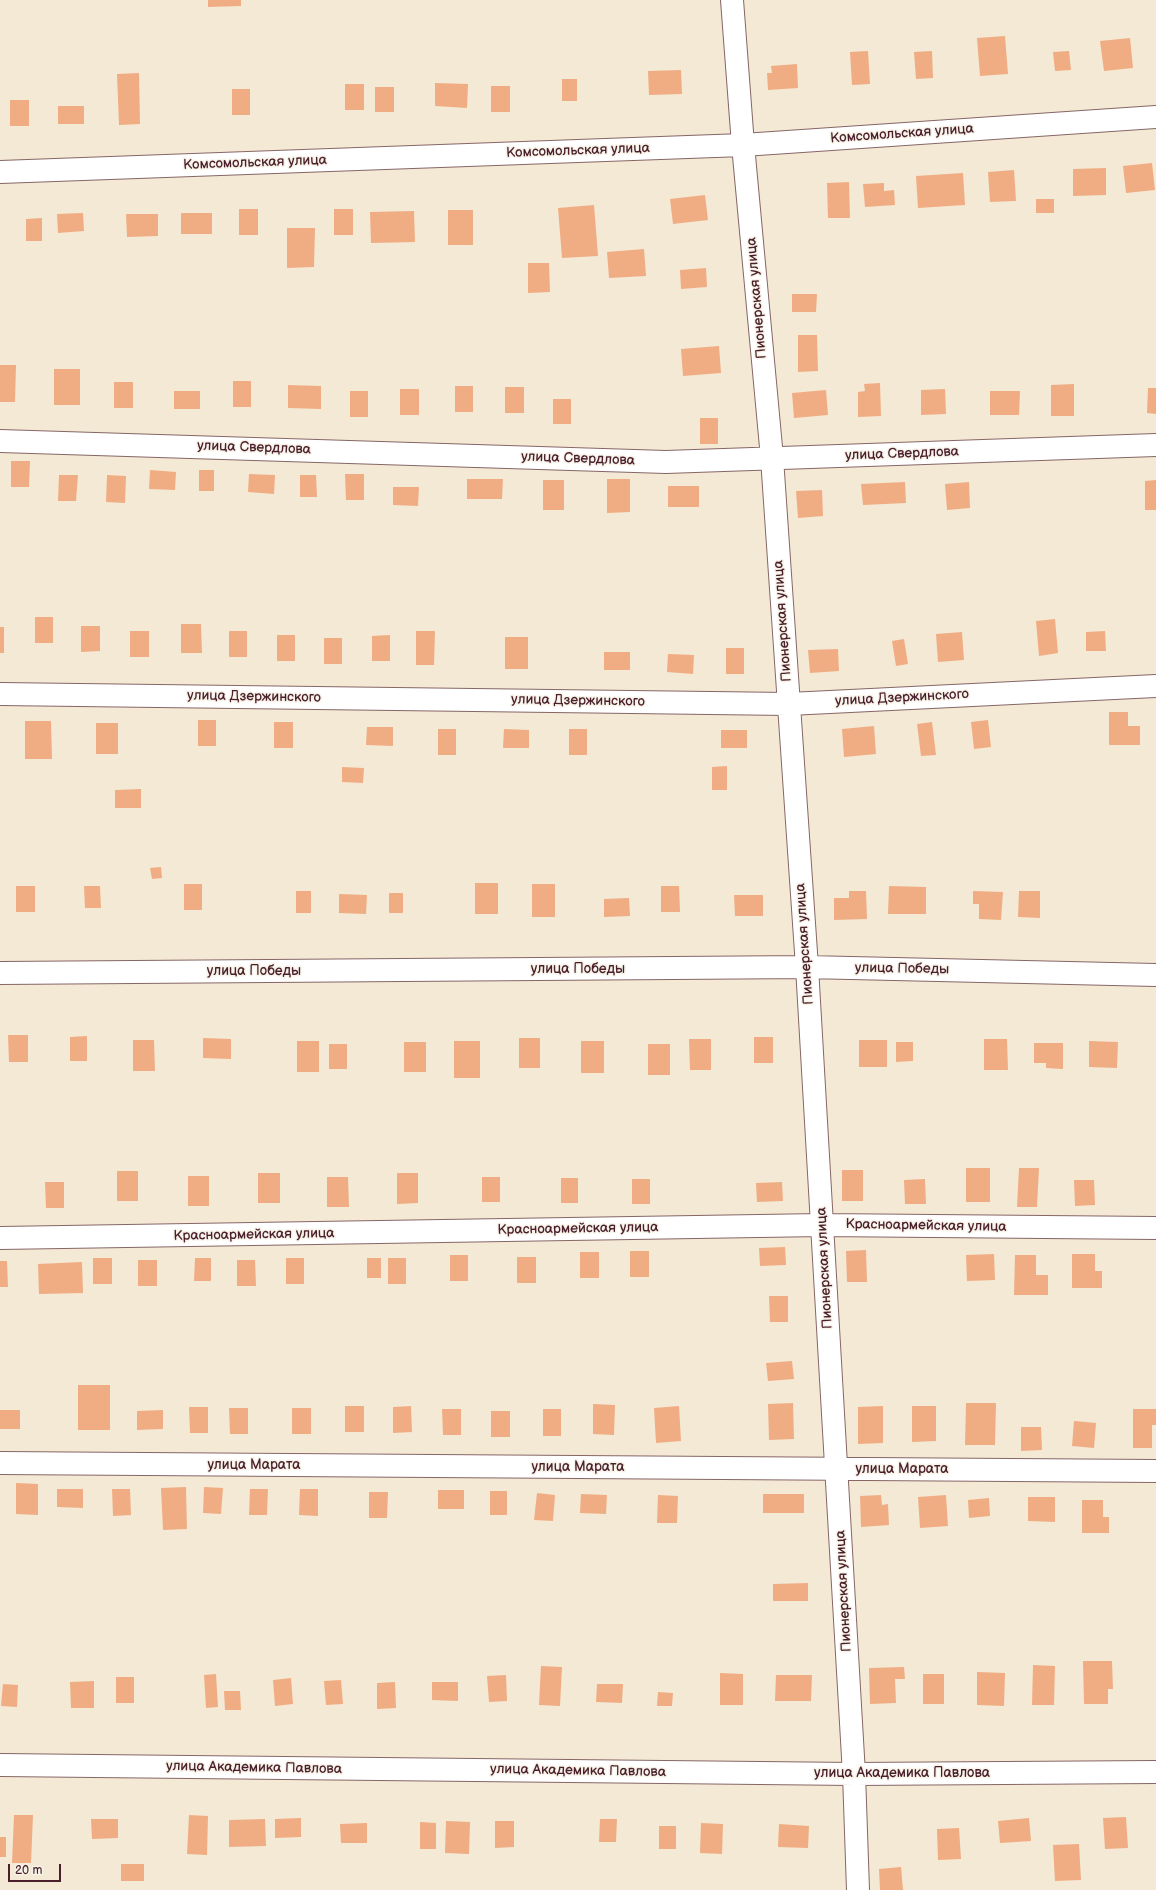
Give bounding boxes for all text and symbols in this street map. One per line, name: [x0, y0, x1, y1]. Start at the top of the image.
street label: Комсомольская улица: [830, 121, 974, 147]
street label: Комсомольская улица: [506, 140, 650, 162]
street label: Комсомольская улица: [183, 152, 327, 174]
street label: Пионерская улица: [743, 237, 771, 359]
street label: улица Свердлова: [197, 438, 311, 458]
street label: улица Свердлова: [845, 444, 959, 464]
street label: улица Свердлова: [521, 449, 635, 469]
street label: Пионерская улица: [770, 560, 796, 682]
street label: улица Дзержинского: [835, 686, 969, 710]
street label: улица Дзержинского: [187, 687, 321, 707]
street label: улица Дзержинского: [511, 691, 645, 711]
street label: Пионерская улица: [792, 883, 818, 1005]
street label: улица Победы: [855, 960, 949, 978]
street label: улица Победы: [531, 961, 625, 977]
street label: улица Победы: [207, 963, 301, 979]
street label: Пионерская улица: [813, 1207, 837, 1329]
street label: Красноармейская улица: [845, 1216, 1007, 1236]
street label: Красноармейская улица: [497, 1219, 659, 1239]
street label: Красноармейская улица: [173, 1225, 335, 1245]
street label: улица Марата: [207, 1457, 301, 1473]
street label: улица Марата: [531, 1459, 625, 1475]
street label: улица Марата: [855, 1461, 949, 1477]
street label: Пионерская улица: [832, 1530, 856, 1652]
street label: улица Академика Павлова: [166, 1758, 342, 1778]
street label: улица Академика Павлова: [490, 1761, 666, 1781]
street label: улица Академика Павлова: [814, 1765, 990, 1781]
scale bar: [10, 1856, 63, 1882]
text: 20 m: [15, 1863, 42, 1878]

